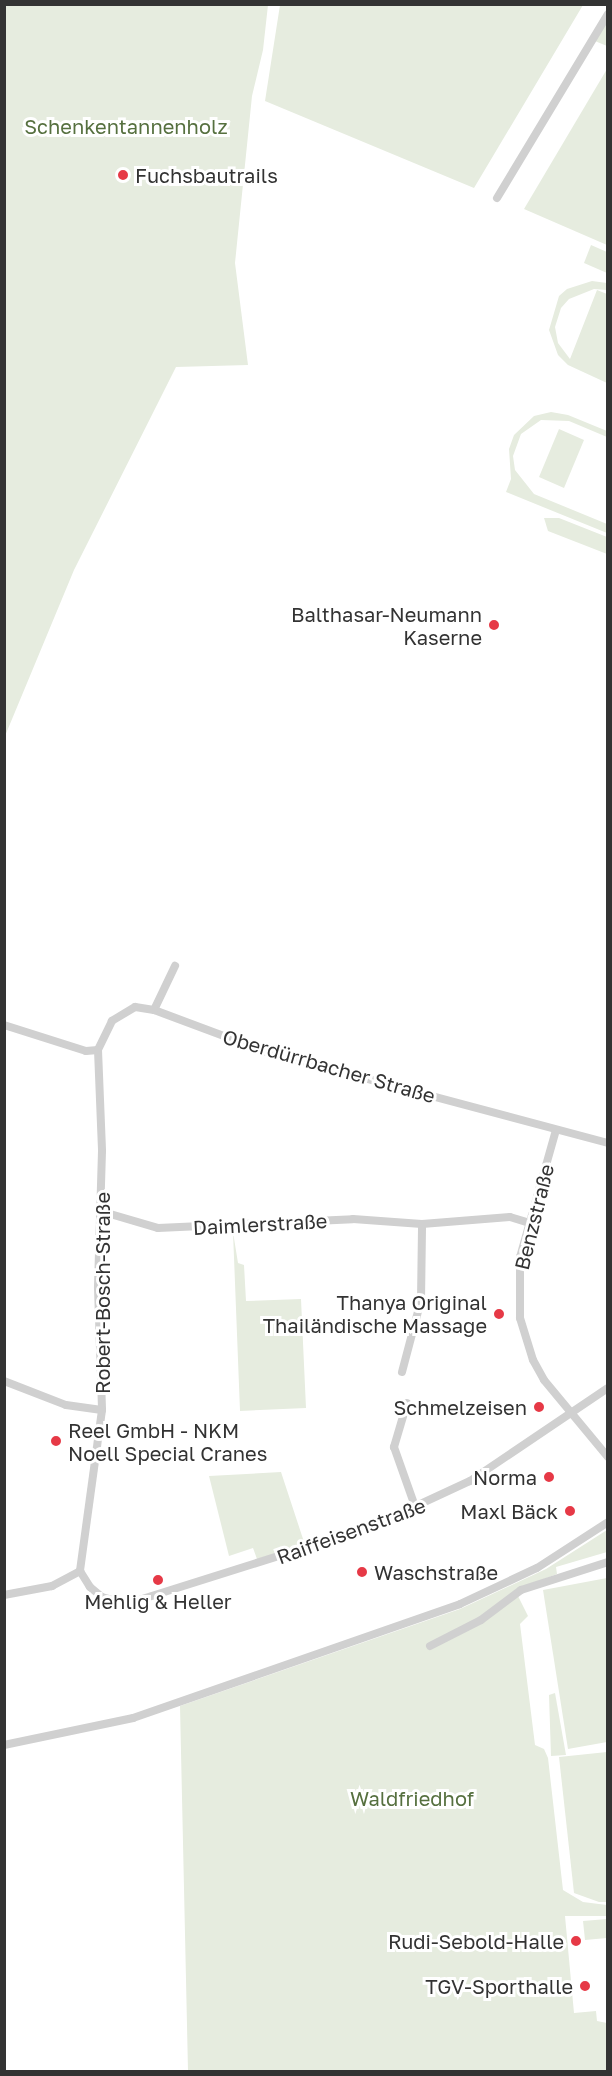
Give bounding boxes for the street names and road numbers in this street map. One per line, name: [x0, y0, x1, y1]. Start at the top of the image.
street label: Oberdürrbacher Straße: [220, 1024, 438, 1108]
street label: Benzstraße: [509, 1162, 559, 1272]
street label: Robert-Bosch-Straße: [90, 1192, 114, 1394]
street label: Daimlerstraße: [192, 1208, 328, 1240]
street label: Raiffeisenstraße: [273, 1493, 429, 1569]

